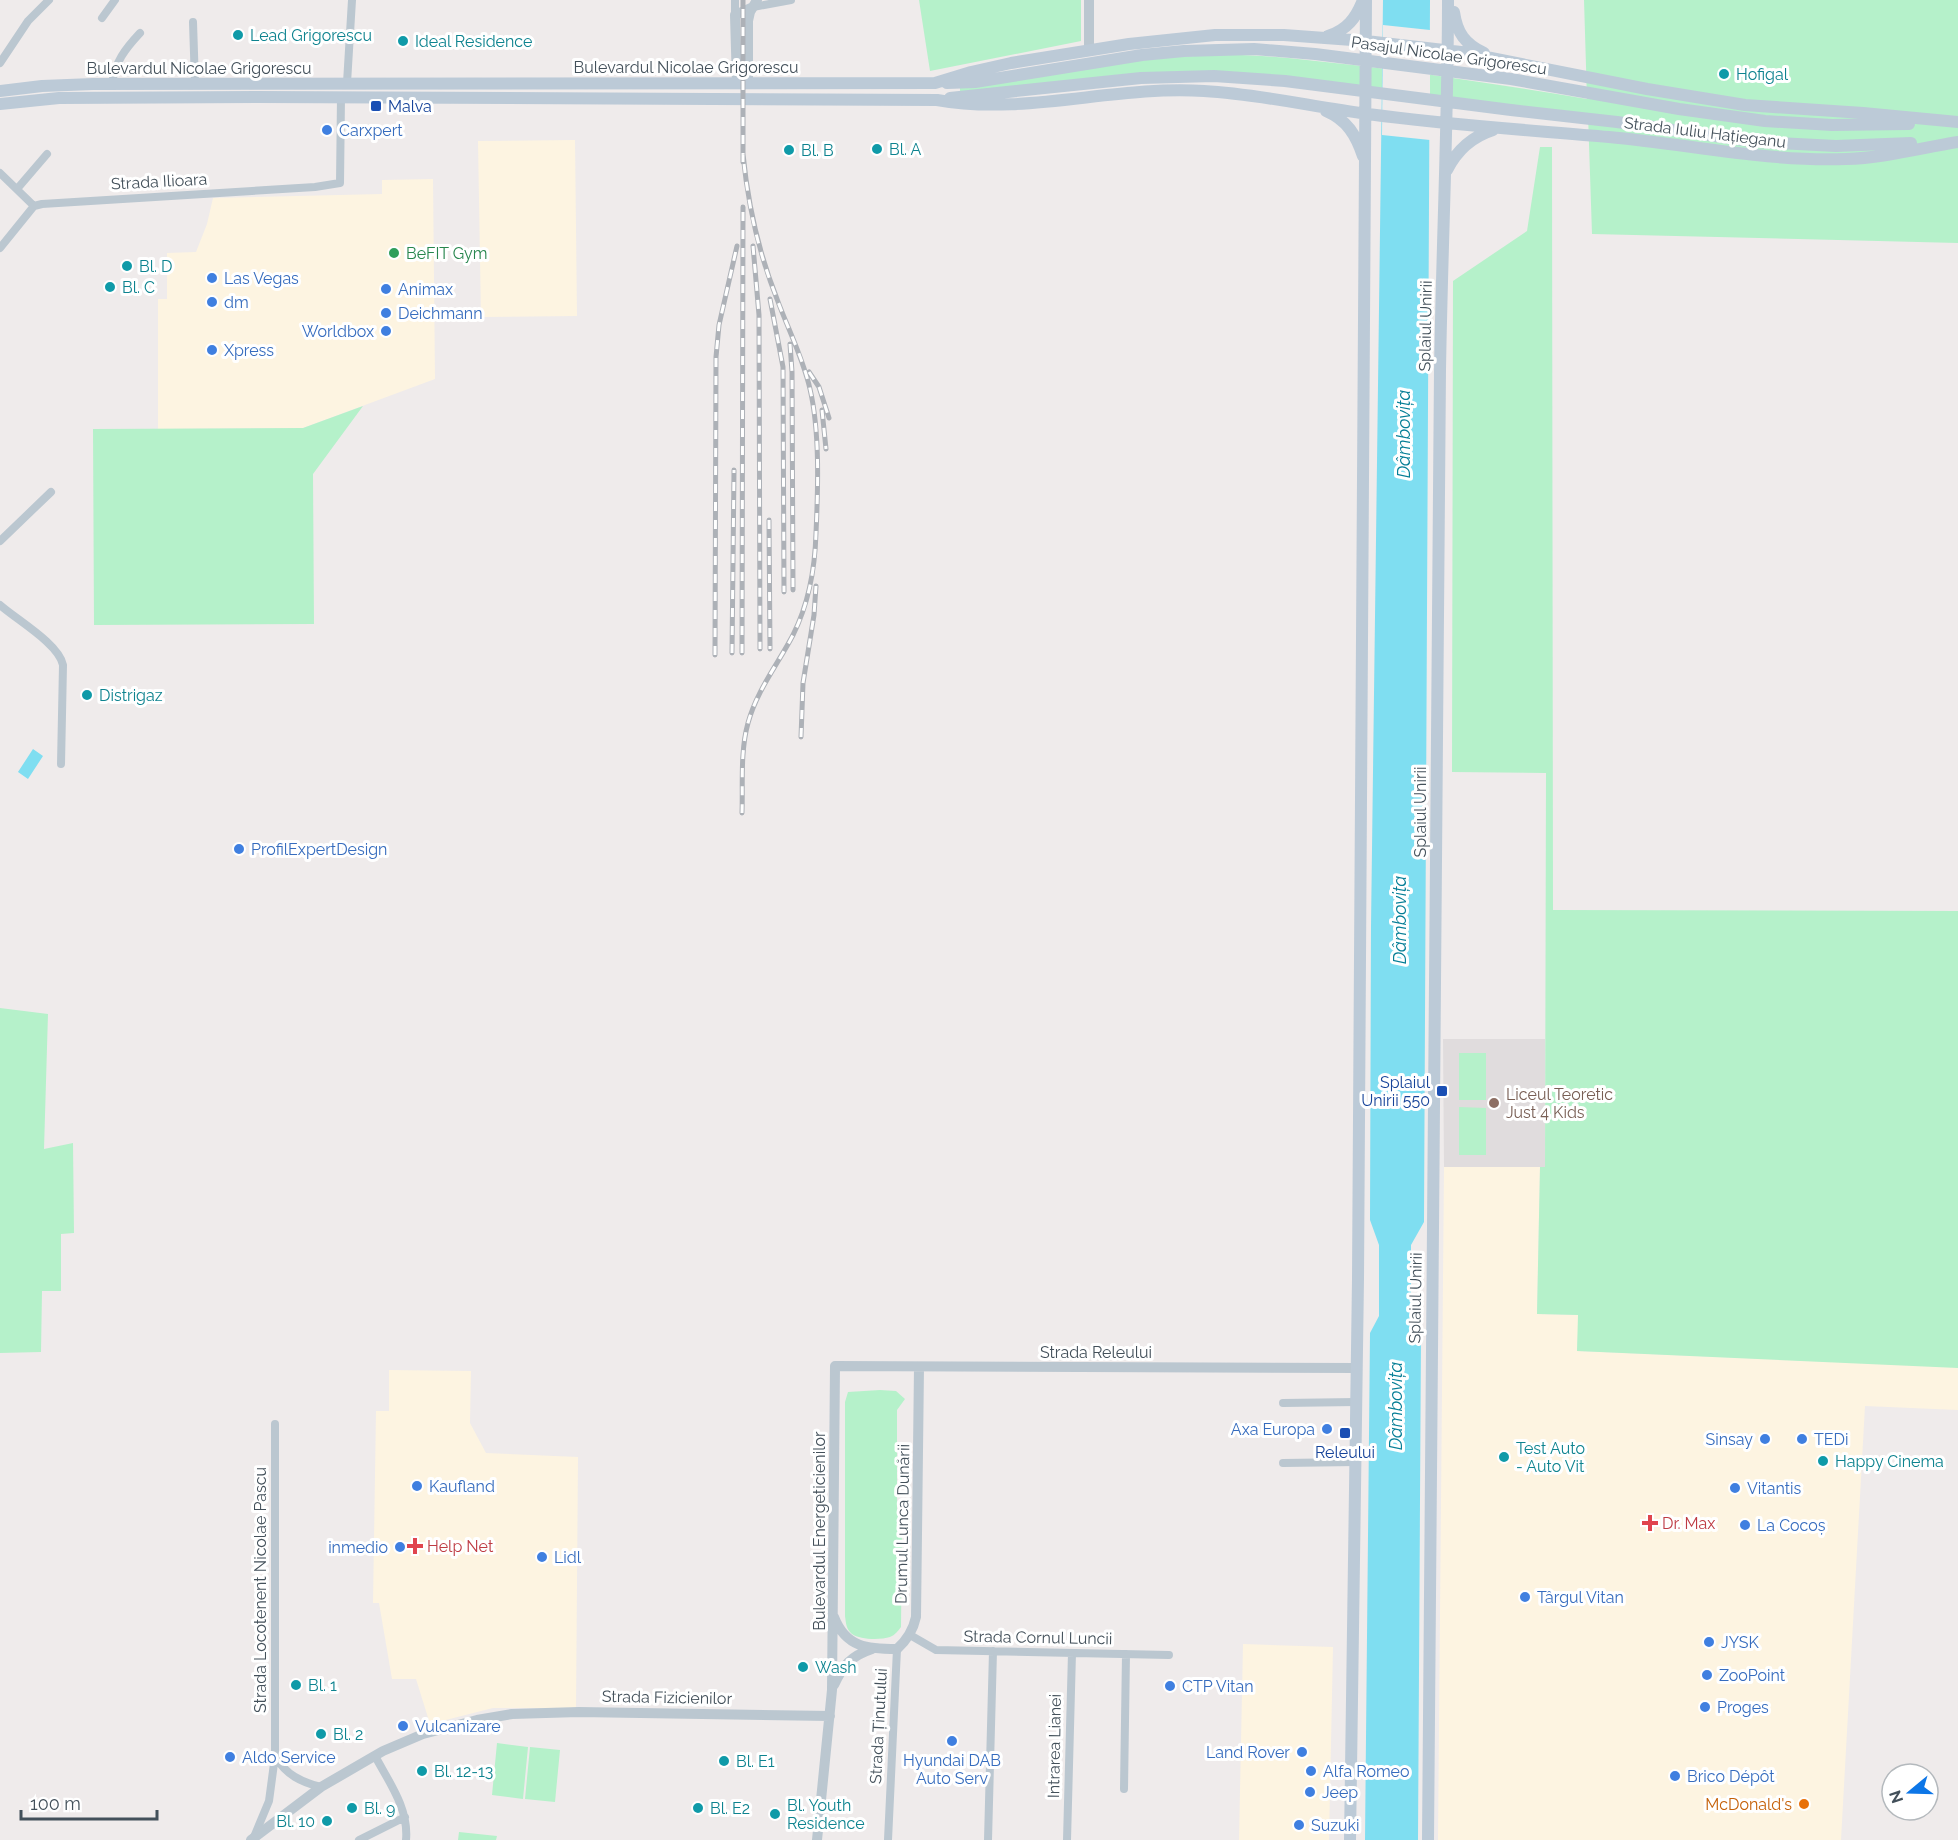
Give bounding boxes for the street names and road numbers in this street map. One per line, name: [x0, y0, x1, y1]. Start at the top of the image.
street label: Pasajul Nicolae Grigorescu: [1350, 32, 1548, 79]
street label: Bulevardul Nicolae Grigorescu: [574, 58, 798, 77]
street label: Bulevardul Nicolae Grigorescu: [87, 59, 311, 78]
street label: Strada Iuliu Hațieganu: [1623, 113, 1787, 152]
street label: Strada Ilioara: [110, 169, 208, 194]
street label: Splaiul Unirii: [1415, 280, 1436, 372]
street label: Splaiul Unirii: [1411, 767, 1430, 858]
street label: Splaiul Unirii: [1405, 1252, 1426, 1344]
street label: Strada Releului: [1040, 1343, 1152, 1362]
street label: Bulevardul Energeticienilor: [810, 1431, 829, 1631]
street label: Drumul Lunca Dunării: [892, 1444, 913, 1604]
street label: Strada Locotenent Nicolae Pascu: [251, 1467, 270, 1713]
street label: Strada Cornul Luncii: [963, 1627, 1113, 1648]
street label: Strada Ținutului: [866, 1668, 891, 1784]
street label: Strada Fizicienilor: [602, 1687, 733, 1708]
street label: Intrarea Lianei: [1044, 1694, 1065, 1798]

